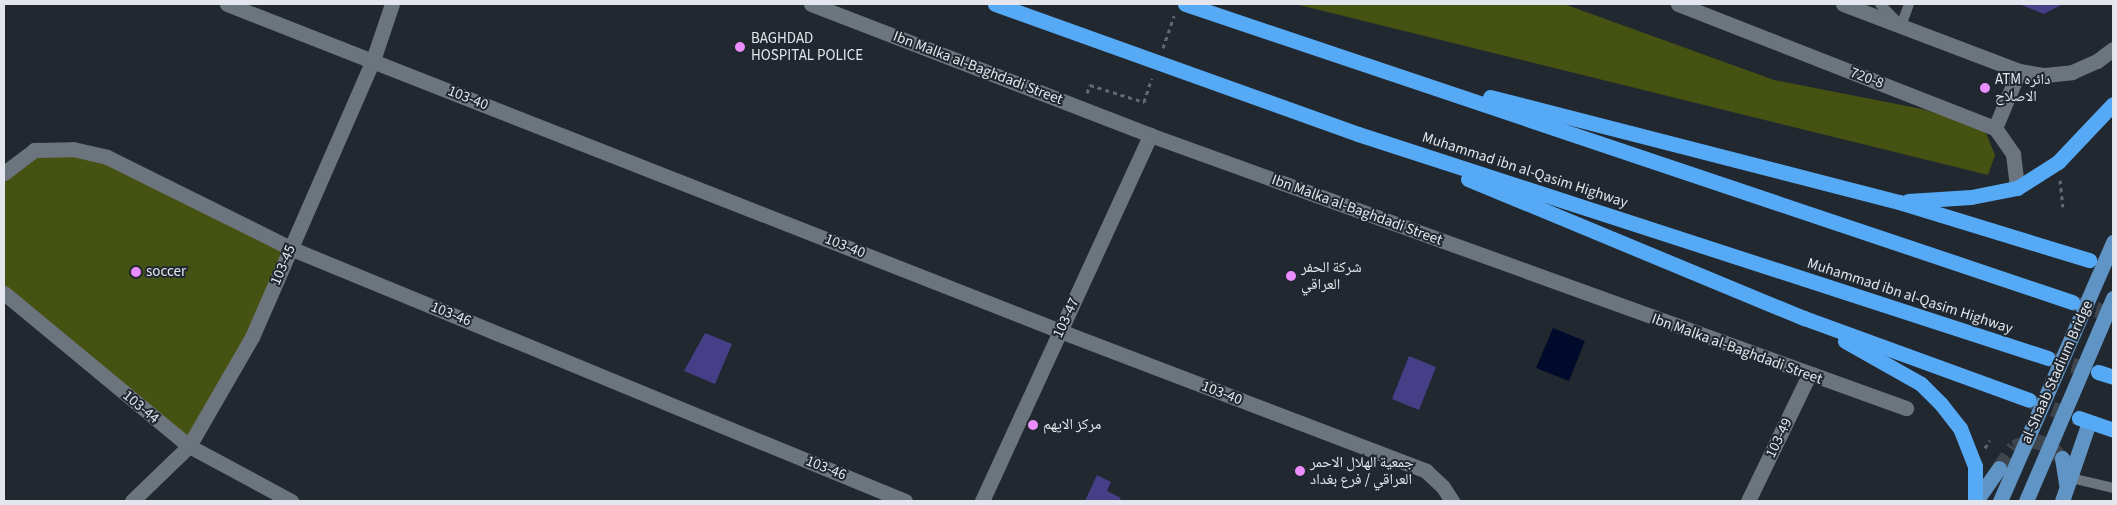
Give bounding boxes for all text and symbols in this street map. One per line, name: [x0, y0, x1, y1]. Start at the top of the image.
street label: Ibn Malka al-Baghdadi Street: [891, 27, 1065, 109]
place label: BAGHDAD HOSPITAL POLICE: [751, 29, 863, 64]
marker: BAGHDAD HOSPITAL POLICE: [733, 40, 747, 54]
street label: 720-8: [1848, 63, 1886, 93]
place label: ATM دائره الاصلاح: [1995, 70, 2050, 105]
street label: 103-40: [445, 82, 491, 114]
marker: ATM دائره الاصلاح: [1979, 82, 1991, 94]
street label: Muhammad ibn al-Qasim Highway: [1420, 128, 1630, 212]
street label: Ibn Malka al-Baghdadi Street: [1269, 171, 1445, 249]
street label: 103-40: [822, 230, 868, 262]
street label: 103-45: [267, 242, 299, 288]
street label: Muhammad ibn al-Qasim Highway: [1805, 254, 2015, 338]
place label: شركة الحفر العراقي: [1301, 258, 1362, 293]
place label: soccer: [146, 263, 186, 281]
marker: soccer: [130, 266, 142, 278]
marker: شركة الحفر العراقي: [1285, 270, 1297, 282]
street label: 103-47: [1049, 295, 1083, 341]
street label: 103-46: [428, 298, 474, 330]
street label: al-Shaab Stadium Bridge: [2017, 298, 2097, 446]
street label: Ibn Malka al-Baghdadi Street: [1649, 310, 1825, 388]
street label: 103-40: [1199, 377, 1245, 409]
street label: 103-44: [119, 387, 163, 427]
street label: 103-49: [1762, 415, 1796, 461]
place label: مركز الايهم: [1043, 416, 1101, 434]
marker: مركز الايهم: [1027, 419, 1039, 431]
street label: 103-46: [803, 452, 849, 484]
place label: جمعية الهلال الاحمر العراقي / فرع بغداد: [1310, 453, 1414, 488]
marker: جمعية الهلال الاحمر العراقي / فرع بغداد: [1294, 465, 1306, 477]

